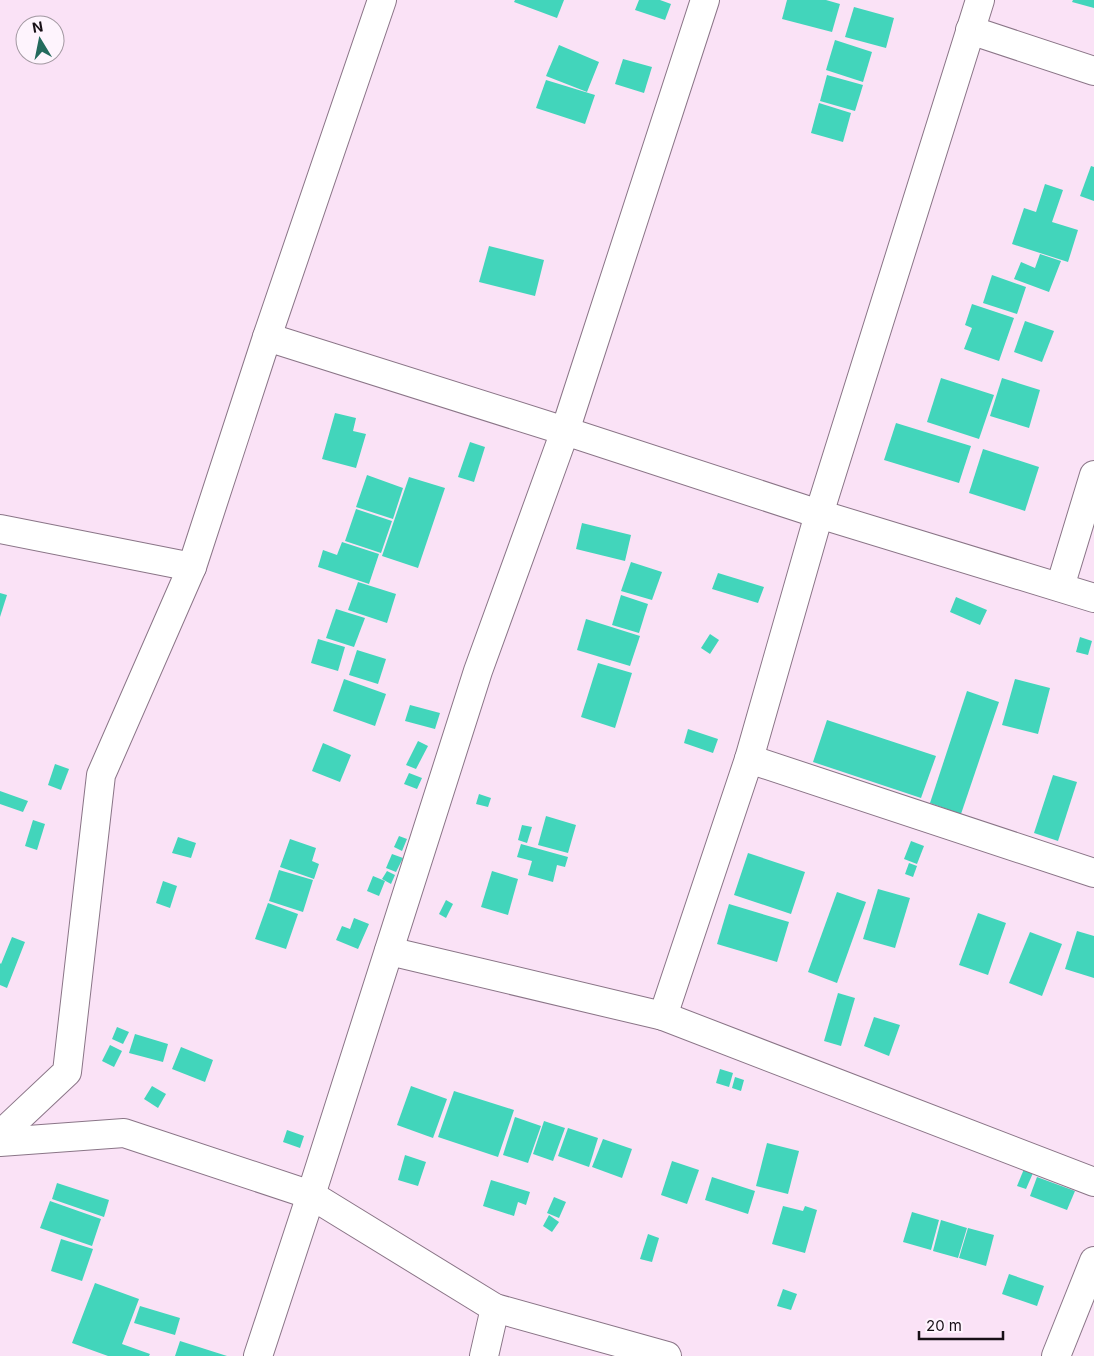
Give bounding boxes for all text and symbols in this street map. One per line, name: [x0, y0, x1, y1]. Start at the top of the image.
north arrow: [15, 15, 65, 65]
text: N: [31, 17, 44, 36]
scale bar: [919, 1308, 1003, 1340]
text: 20 m: [926, 1316, 962, 1335]

